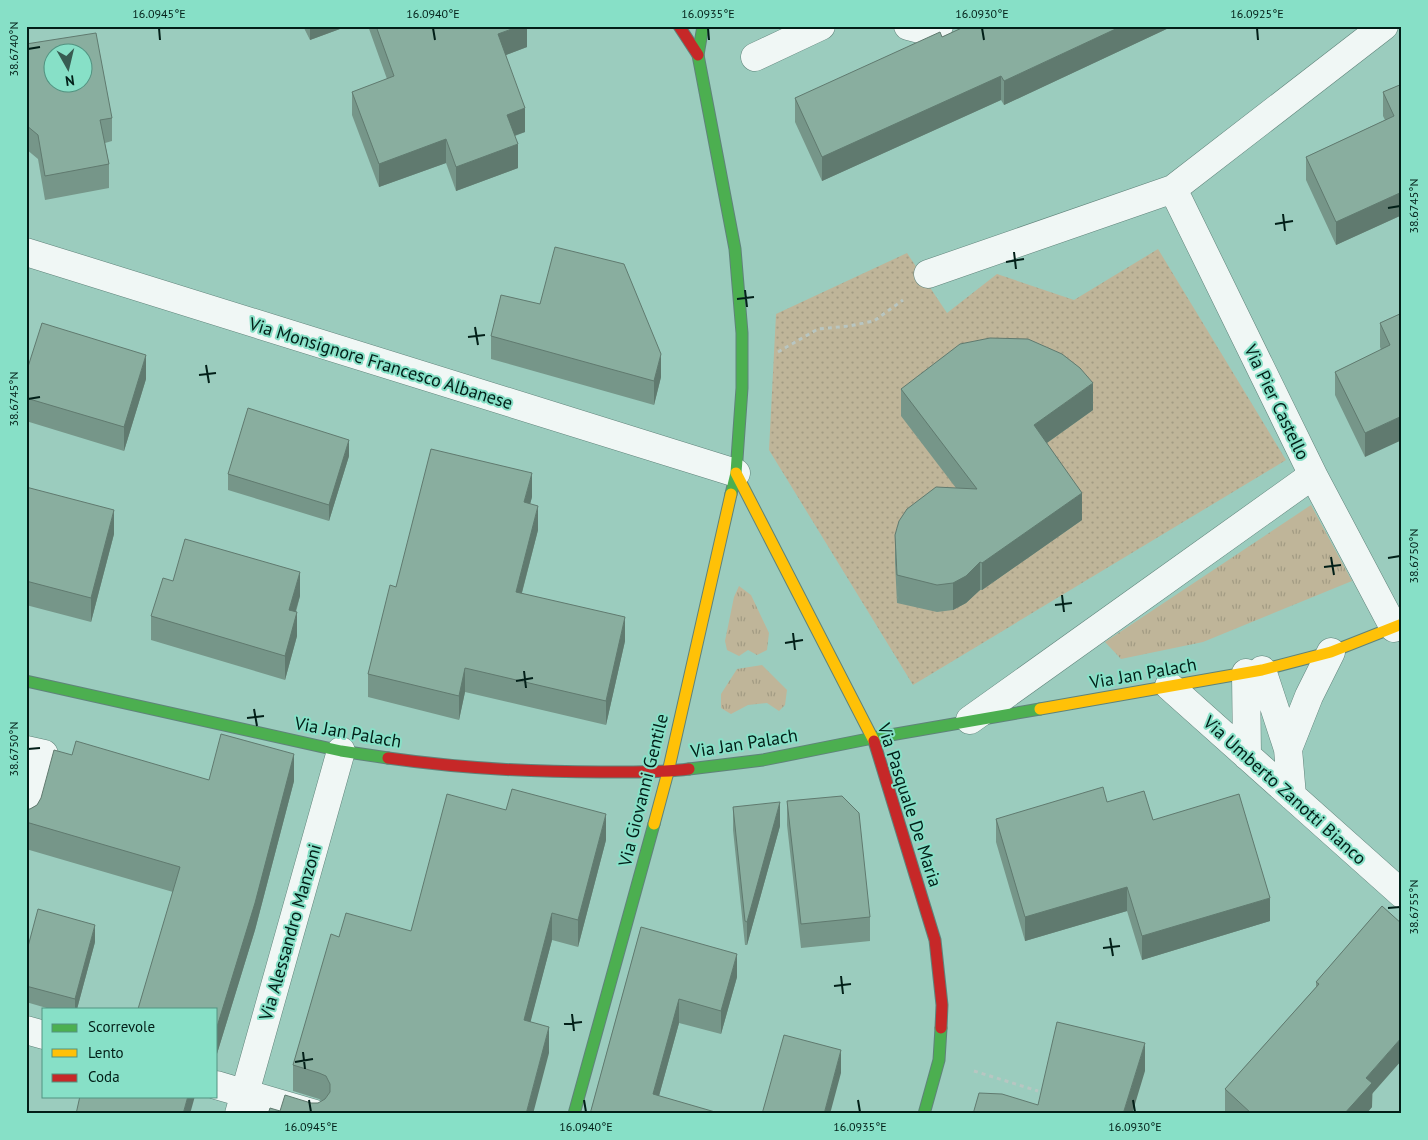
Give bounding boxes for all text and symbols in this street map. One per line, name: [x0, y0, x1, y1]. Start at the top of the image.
text: 16.0945°E: [132, 6, 186, 21]
text: 16.0940°E: [406, 6, 460, 21]
text: 16.0935°E: [681, 6, 735, 21]
text: 16.0930°E: [955, 6, 1009, 21]
text: 16.0925°E: [1230, 6, 1284, 21]
text: 38.6740°N: [6, 22, 21, 76]
north arrow: [42, 42, 92, 92]
text: N: [64, 71, 76, 90]
text: 38.6745°N: [1406, 179, 1421, 233]
street label: Via Monsignore Francesco Albanese: [245, 312, 516, 414]
street label: Via Pier Castello: [1239, 340, 1315, 463]
text: 38.6745°N: [6, 372, 21, 426]
text: 38.6750°N: [1406, 529, 1421, 583]
street label: Via Jan Palach: [1087, 652, 1198, 694]
street label: Via Umberto Zanotti Bianco: [1198, 710, 1371, 869]
street label: Via Jan Palach: [292, 711, 403, 753]
street label: Via Giovanni Gentile: [613, 711, 673, 870]
street label: Via Pasquale De Maria: [872, 719, 947, 890]
text: 38.6750°N: [6, 722, 21, 776]
street label: Via Jan Palach: [688, 723, 799, 763]
street label: Via Alessandro Manzoni: [254, 841, 326, 1024]
text: 38.6755°N: [1406, 880, 1421, 934]
legend: [42, 1008, 218, 1098]
text: Scorrevole: [88, 1017, 155, 1036]
text: Lento: [88, 1043, 124, 1062]
text: Coda: [88, 1067, 120, 1086]
text: 16.0945°E: [284, 1119, 338, 1134]
text: 16.0940°E: [559, 1119, 613, 1134]
text: 16.0935°E: [833, 1119, 887, 1134]
text: 16.0930°E: [1108, 1119, 1162, 1134]

